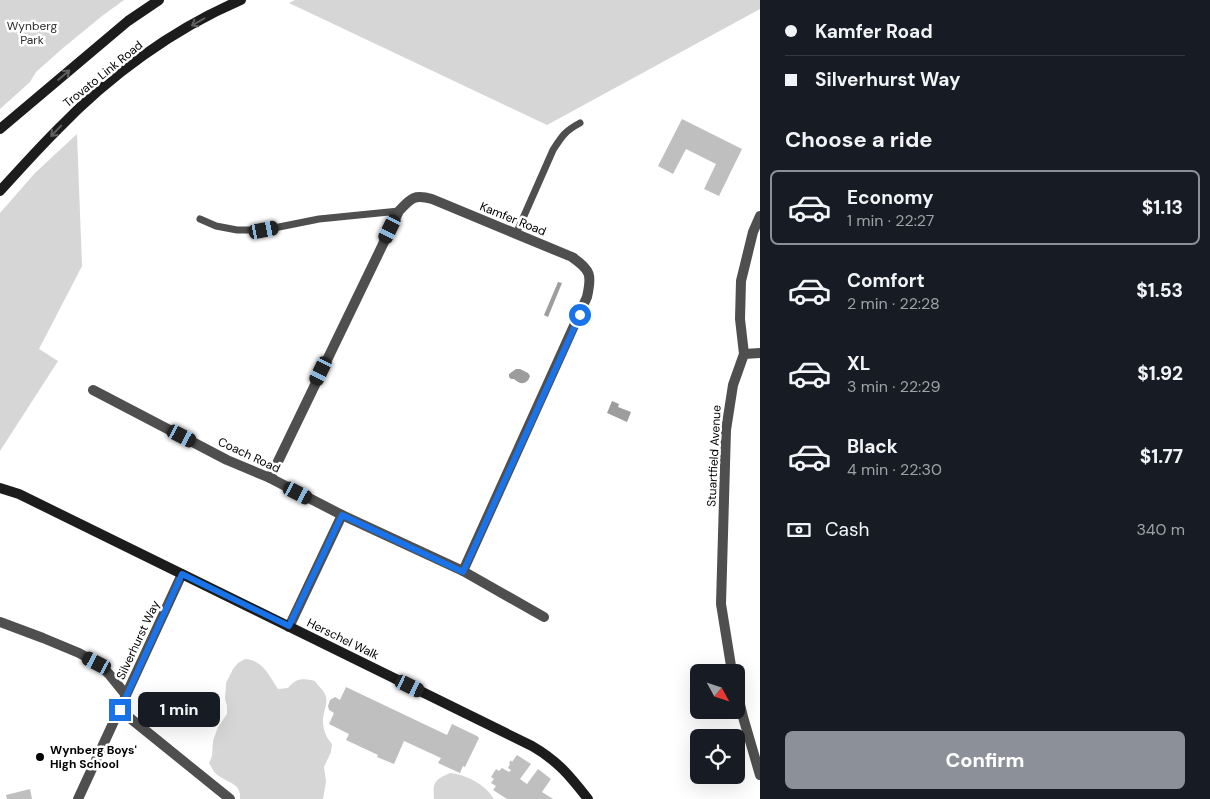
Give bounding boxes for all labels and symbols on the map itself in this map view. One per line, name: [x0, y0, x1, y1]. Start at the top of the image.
one-way arrow: [191, 17, 205, 27]
park label: Wynberg Park: [7, 18, 58, 48]
street label: Trovato Link Road: [60, 37, 146, 111]
one-way arrow: [57, 69, 70, 80]
one-way arrow: [50, 125, 62, 138]
street label: Kamfer Road: [477, 198, 549, 240]
car: [376, 212, 403, 246]
car: [247, 220, 280, 240]
route start: [569, 304, 591, 326]
car: [307, 354, 334, 388]
street label: Stuartfield Avenue: [703, 404, 725, 507]
car: [165, 423, 198, 449]
street label: Coach Road: [215, 434, 283, 476]
car: [281, 480, 314, 506]
street label: Silverhurst Way: [113, 597, 164, 682]
street label: Herschel Walk: [304, 615, 382, 663]
car: [80, 650, 113, 676]
north arrow: [690, 664, 745, 719]
car: [393, 673, 426, 699]
callout: 1 min: [138, 692, 220, 728]
route end: [109, 699, 131, 721]
place label: Wynberg Boys' High School: [50, 742, 137, 772]
marker: Wynberg Boys' High School: [34, 751, 46, 763]

